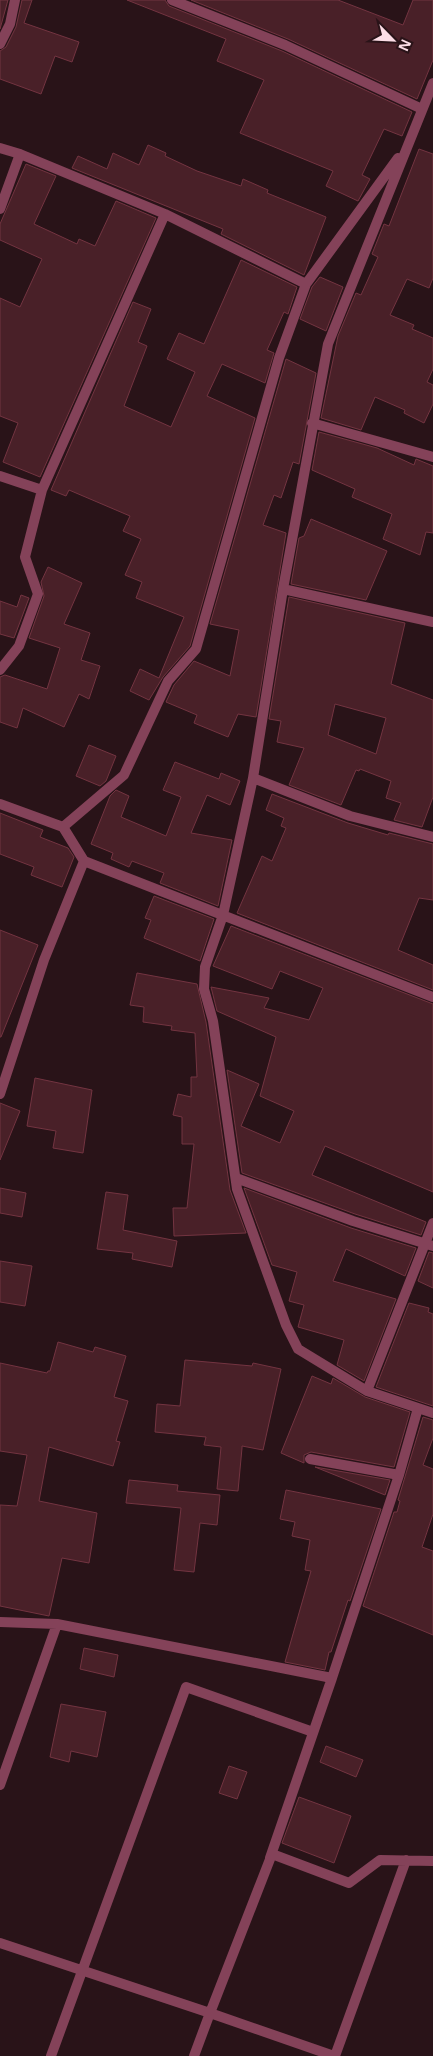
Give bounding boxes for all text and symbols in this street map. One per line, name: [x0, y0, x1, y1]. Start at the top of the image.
north arrow: [368, 15, 418, 65]
text: N: [394, 36, 416, 55]

